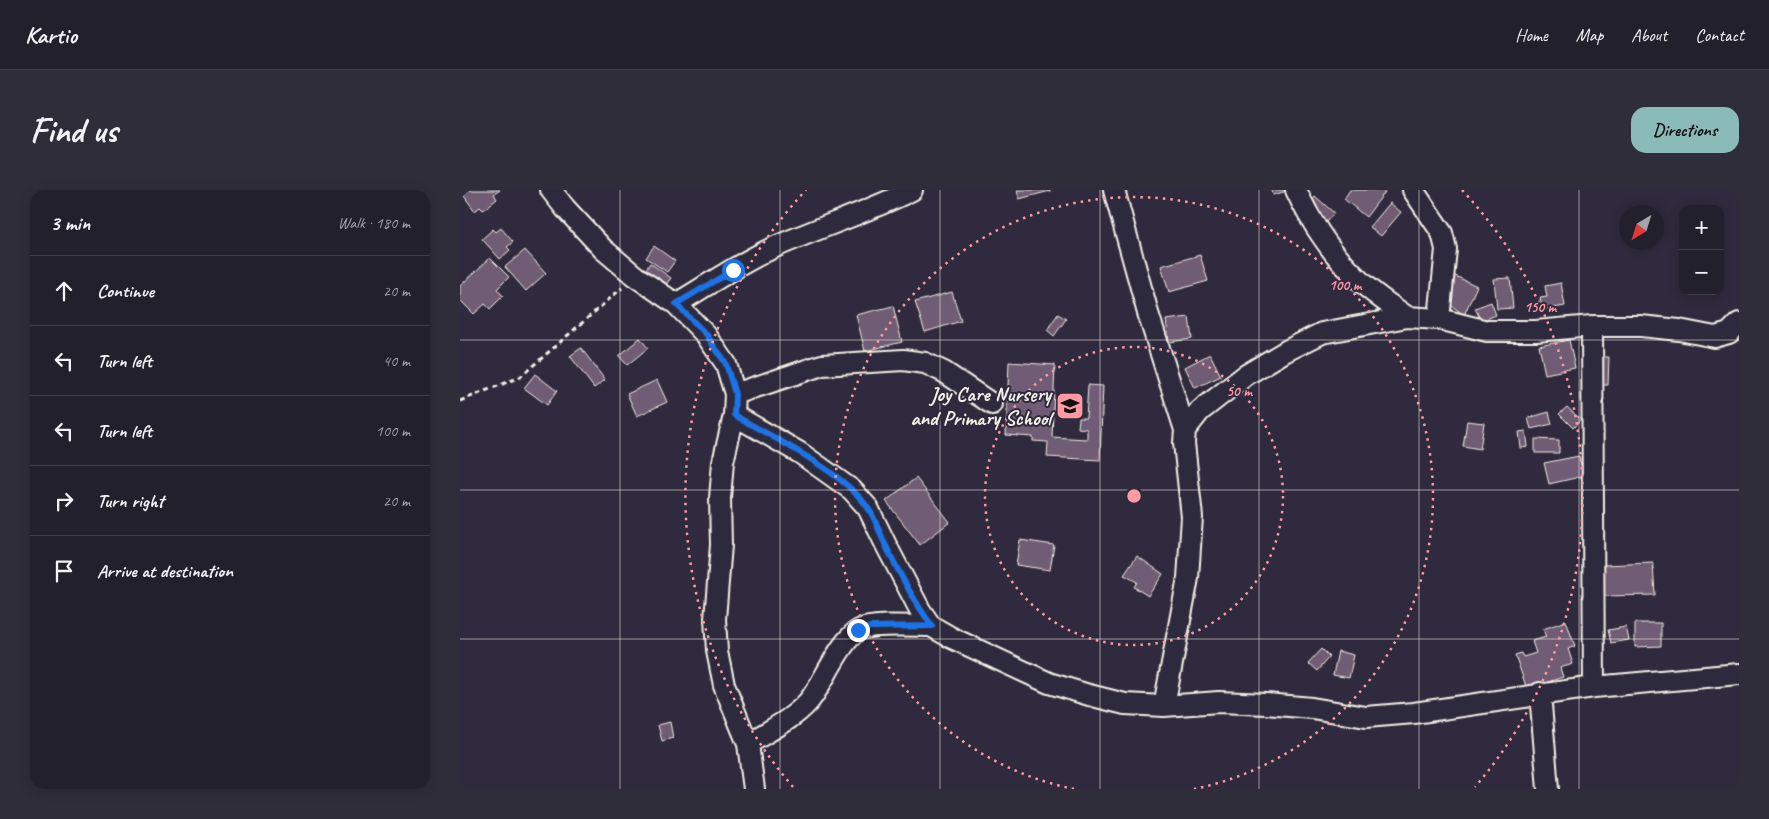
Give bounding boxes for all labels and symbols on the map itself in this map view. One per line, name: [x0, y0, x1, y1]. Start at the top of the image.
north arrow: [1619, 205, 1664, 250]
route start: [722, 259, 745, 282]
text: 100 m: [1329, 276, 1363, 295]
text: 150 m: [1524, 298, 1558, 317]
place label: Joy Care Nursery and Primary School: [910, 381, 1055, 431]
text: 50 m: [1226, 382, 1253, 401]
school or university icon: Joy Care Nursery and Primary School: [1055, 391, 1085, 421]
centre of rings: [1125, 487, 1143, 505]
route end: [847, 619, 870, 642]

